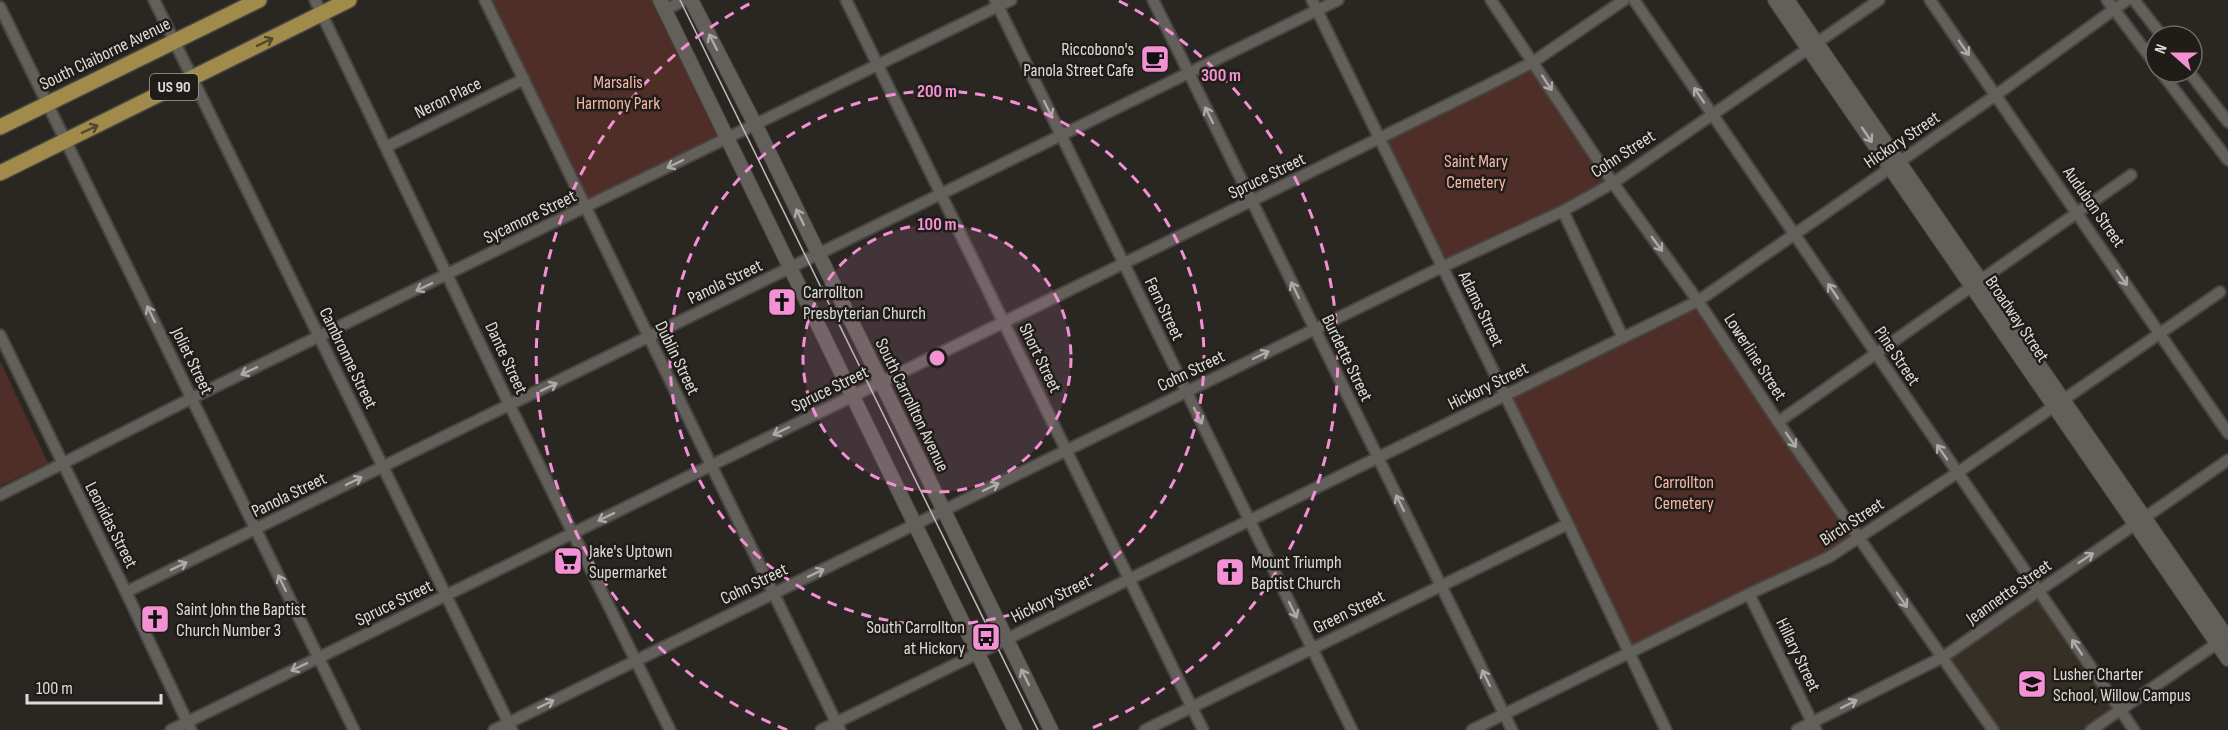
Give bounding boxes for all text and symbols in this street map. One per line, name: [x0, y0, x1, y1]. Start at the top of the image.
street label: South Claiborne Avenue: [36, 13, 174, 95]
north arrow: [2144, 24, 2204, 84]
one-way arrow: [707, 34, 718, 52]
one-way arrow: [255, 36, 273, 47]
place label: Riccobono's Panola Street Cafe: [1023, 39, 1134, 81]
one-way arrow: [1958, 39, 1970, 56]
text: N: [2151, 42, 2172, 57]
cafe icon: Riccobono's Panola Street Cafe: [1139, 43, 1171, 75]
text: 300 m: [1201, 65, 1241, 86]
park label: Marsalis Harmony Park: [576, 72, 660, 114]
street label: Neron Place: [411, 73, 485, 123]
road number: US 90: [150, 74, 198, 100]
one-way arrow: [1541, 74, 1553, 91]
text: 200 m: [917, 81, 957, 102]
one-way arrow: [1693, 87, 1705, 104]
one-way arrow: [1043, 100, 1055, 118]
one-way arrow: [1203, 106, 1214, 124]
street label: Hickory Street: [1860, 107, 1944, 173]
one-way arrow: [81, 122, 99, 134]
street label: Cohn Street: [1587, 125, 1659, 182]
one-way arrow: [1861, 126, 1873, 143]
street label: Spruce Street: [1225, 148, 1309, 204]
park label: Saint Mary Cemetery: [1444, 151, 1508, 193]
one-way arrow: [666, 158, 684, 170]
street label: Audubon Street: [2058, 162, 2130, 252]
street label: Sycamore Street: [480, 185, 580, 248]
one-way arrow: [794, 208, 805, 226]
text: 100 m: [918, 214, 957, 235]
one-way arrow: [1651, 236, 1663, 252]
street label: Panola Street: [684, 255, 766, 309]
street label: Adams Street: [1453, 267, 1508, 350]
one-way arrow: [2116, 269, 2128, 285]
street label: Broadway Street: [1981, 272, 2054, 366]
street label: Fern Street: [1140, 274, 1188, 344]
one-way arrow: [416, 281, 434, 293]
one-way arrow: [1289, 281, 1301, 299]
place label: Carrollton Presbyterian Church: [803, 282, 926, 324]
one-way arrow: [1826, 283, 1838, 300]
church icon: Carrollton Presbyterian Church: [766, 286, 798, 318]
street label: Cambronne Street: [314, 304, 382, 413]
one-way arrow: [144, 305, 156, 323]
street label: Lowerline Street: [1719, 310, 1791, 405]
street label: Burdette Street: [1317, 311, 1377, 405]
street label: Dublin Street: [650, 318, 704, 399]
street label: Dante Street: [480, 319, 532, 398]
street label: Short Street: [1014, 320, 1066, 397]
street label: Pine Street: [1870, 322, 1925, 390]
street label: Joliet Street: [166, 323, 217, 398]
street label: South Carrollton Avenue: [871, 335, 953, 475]
street label: Cohn Street: [1154, 345, 1229, 396]
centre of rings: [927, 348, 947, 368]
one-way arrow: [1251, 349, 1269, 361]
street label: Hickory Street: [1444, 357, 1532, 414]
street label: Spruce Street: [788, 361, 872, 417]
one-way arrow: [240, 366, 258, 378]
one-way arrow: [539, 380, 557, 392]
one-way arrow: [1193, 407, 1205, 425]
one-way arrow: [773, 426, 791, 437]
one-way arrow: [1785, 431, 1797, 448]
one-way arrow: [1936, 444, 1948, 461]
street label: Panola Street: [248, 468, 330, 522]
park label: Carrollton Cemetery: [1654, 472, 1714, 514]
one-way arrow: [345, 475, 363, 487]
street label: Leonidas Street: [80, 478, 142, 572]
one-way arrow: [981, 480, 999, 492]
street label: Birch Street: [1816, 493, 1888, 550]
one-way arrow: [1393, 494, 1405, 512]
one-way arrow: [598, 512, 616, 523]
place label: Jake's Uptown Supermarket: [588, 541, 673, 583]
supermarket icon: Jake's Uptown Supermarket: [552, 545, 584, 577]
place label: Mount Triumph Baptist Church: [1251, 552, 1342, 594]
one-way arrow: [2077, 552, 2094, 564]
street label: Jeannette Street: [1961, 555, 2056, 630]
church icon: Mount Triumph Baptist Church: [1214, 556, 1246, 588]
street label: Cohn Street: [717, 558, 792, 609]
one-way arrow: [170, 560, 188, 572]
one-way arrow: [806, 566, 824, 578]
street label: Hickory Street: [1007, 570, 1095, 627]
one-way arrow: [276, 574, 288, 592]
street label: Spruce Street: [352, 575, 436, 631]
street label: Green Street: [1310, 585, 1389, 638]
one-way arrow: [1896, 591, 1909, 607]
place label: Saint John the Baptist Church Number 3: [176, 599, 307, 641]
one-way arrow: [1288, 601, 1300, 619]
church icon: Saint John the Baptist Church Number 3: [139, 603, 171, 635]
street label: Hillary Street: [1771, 615, 1825, 696]
place label: South Carrollton at Hickory: [866, 617, 965, 659]
bus stop icon: South Carrollton at Hickory: [970, 621, 1002, 653]
one-way arrow: [2071, 639, 2083, 656]
one-way arrow: [291, 662, 309, 674]
place label: Lusher Charter School, Willow Campus: [2053, 664, 2191, 706]
scale bar: [27, 667, 160, 705]
school or university icon: Lusher Charter School, Willow Campus: [2016, 668, 2048, 700]
one-way arrow: [1019, 669, 1030, 687]
one-way arrow: [1479, 669, 1491, 687]
text: 100 m: [36, 678, 73, 699]
one-way arrow: [537, 698, 555, 710]
one-way arrow: [1840, 698, 1858, 710]

